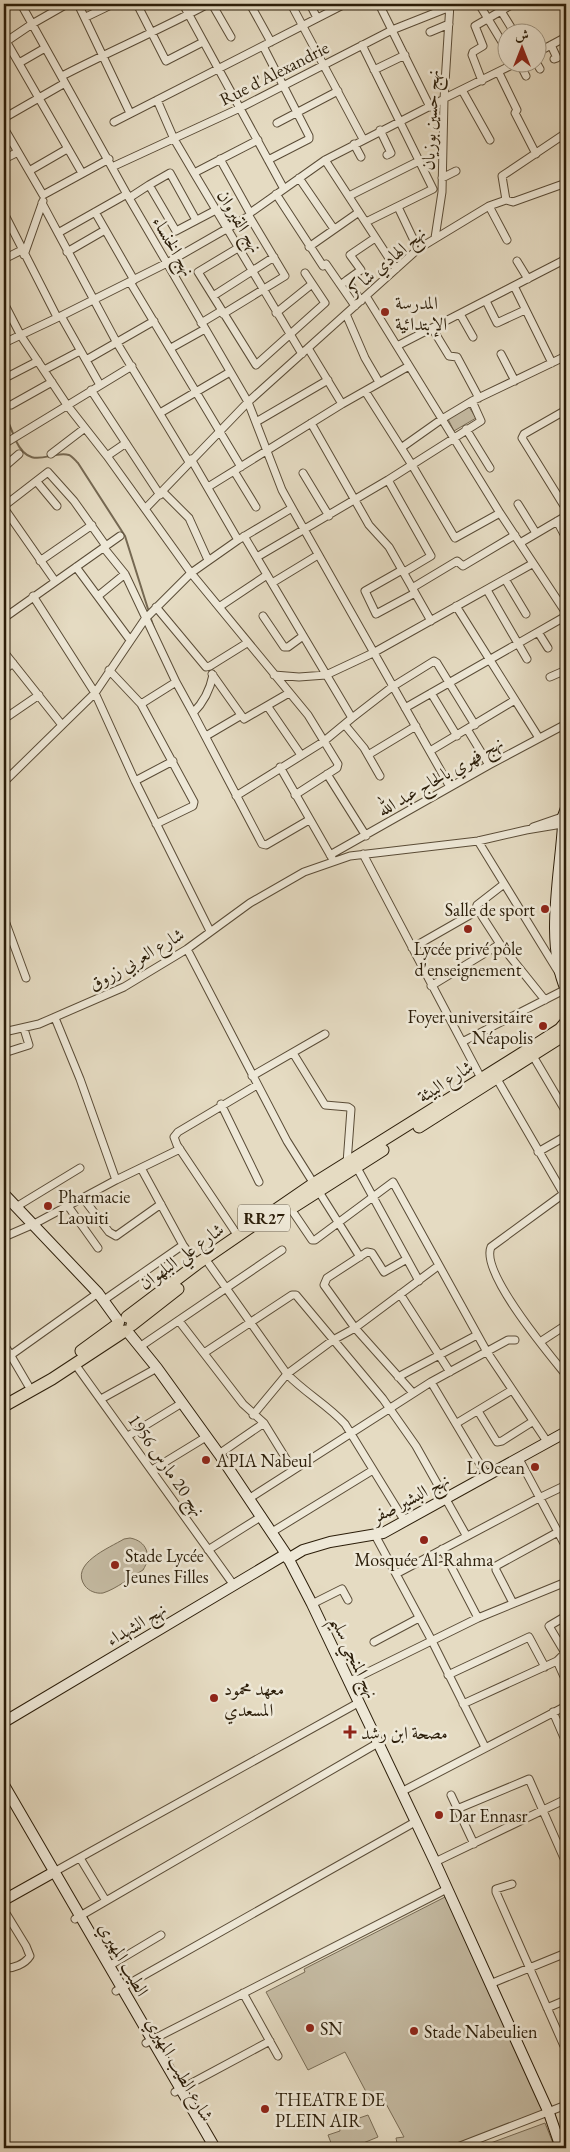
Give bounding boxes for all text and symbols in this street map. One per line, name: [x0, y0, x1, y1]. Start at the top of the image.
north arrow: [498, 22, 548, 72]
text: ش: [515, 26, 529, 44]
street label: Rue d'Alexandrie: [215, 36, 333, 110]
street label: نهج حسين بوزيان: [416, 69, 449, 171]
street label: نهج القيروان: [208, 185, 268, 259]
street label: نهج الخنساء: [143, 212, 200, 283]
street label: نهج الهادي شاكر: [340, 221, 433, 306]
place label: المدرسة الإبتدائية: [395, 291, 447, 337]
marker: المدرسة الإبتدائية: [379, 306, 391, 318]
street label: نهج فهري بالحاج عبد الله: [372, 729, 509, 826]
place label: Salle de sport: [445, 898, 535, 921]
marker: Salle de sport: [539, 903, 551, 915]
street label: شارع العربي زروق: [84, 922, 190, 999]
marker: Lycée privé pôle d'enseignement: [462, 923, 474, 935]
place label: Lycée privé pôle d'enseignement: [414, 937, 522, 981]
place label: Foyer universitaire Néapolis: [407, 1005, 533, 1049]
marker: Foyer universitaire Néapolis: [537, 1020, 549, 1032]
street label: شارع البيئة: [413, 1054, 479, 1111]
place label: Pharmacie Laouiti: [58, 1185, 130, 1229]
marker: Pharmacie Laouiti: [42, 1200, 54, 1212]
road number: RR27: [238, 1204, 290, 1232]
street label: شارع علي البلهوان: [134, 1217, 232, 1300]
street label: نهج 20 مارس 1956: [119, 1409, 211, 1524]
place label: APIA Nabeul: [215, 1449, 312, 1472]
marker: APIA Nabeul: [200, 1454, 212, 1466]
place label: L'Ocean: [466, 1456, 525, 1479]
marker: L'Ocean: [529, 1461, 541, 1473]
street label: نهج البشير صفر: [365, 1468, 455, 1534]
marker: Mosquée Al-Rahma: [418, 1534, 430, 1546]
place label: Stade Lycée Jeunes Filles: [123, 1544, 209, 1588]
place label: Mosquée Al-Rahma: [354, 1548, 494, 1571]
marker: Stade Lycée Jeunes Filles: [109, 1559, 121, 1571]
street label: نهج الشهداء: [102, 1597, 173, 1655]
street label: نهج المنجي سليم: [320, 1612, 384, 1705]
place label: معهد محمود المسعدي: [224, 1677, 284, 1725]
marker: معهد محمود المسعدي: [208, 1692, 220, 1704]
place label: مصحة ابن رشد: [361, 1721, 448, 1744]
marker: مصحة ابن رشد: [343, 1725, 357, 1739]
place label: Dar Ennasr: [449, 1804, 528, 1827]
marker: Dar Ennasr: [433, 1809, 445, 1821]
street label: الطيب المهيري: [90, 1918, 154, 2002]
street label: شارع الطيب المهيري: [137, 2013, 219, 2127]
place label: SN: [320, 2017, 343, 2040]
place label: Stade Nabeulien: [424, 2020, 538, 2043]
marker: SN: [304, 2022, 316, 2034]
marker: Stade Nabeulien: [408, 2025, 420, 2037]
place label: THEATRE DE PLEIN AIR: [275, 2088, 385, 2132]
marker: THEATRE DE PLEIN AIR: [259, 2103, 271, 2115]

